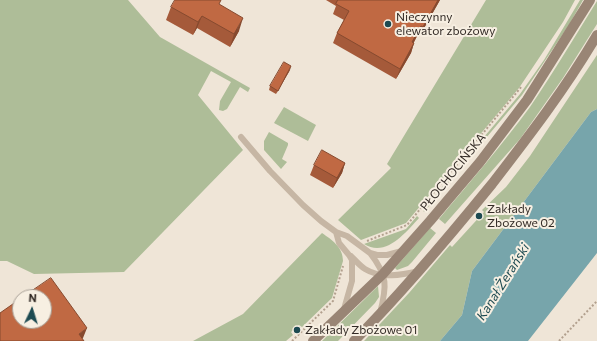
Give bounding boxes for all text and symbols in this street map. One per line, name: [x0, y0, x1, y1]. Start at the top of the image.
place label: Nieczynny elewator zbożowy: [396, 10, 495, 38]
marker: Nieczynny elewator zbożowy: [383, 19, 393, 29]
street label: PŁOCHOCIŃSKA: [417, 130, 489, 214]
place label: Zakłady Zbożowe 02: [487, 202, 555, 230]
marker: Zakłady Zbożowe 02: [474, 211, 484, 221]
water label: Kanał Żerański: [473, 241, 533, 323]
north arrow: [12, 289, 52, 329]
text: N: [28, 291, 37, 304]
place label: Zakłady Zbożowe 01: [305, 323, 417, 337]
marker: Zakłady Zbożowe 01: [292, 325, 302, 335]

